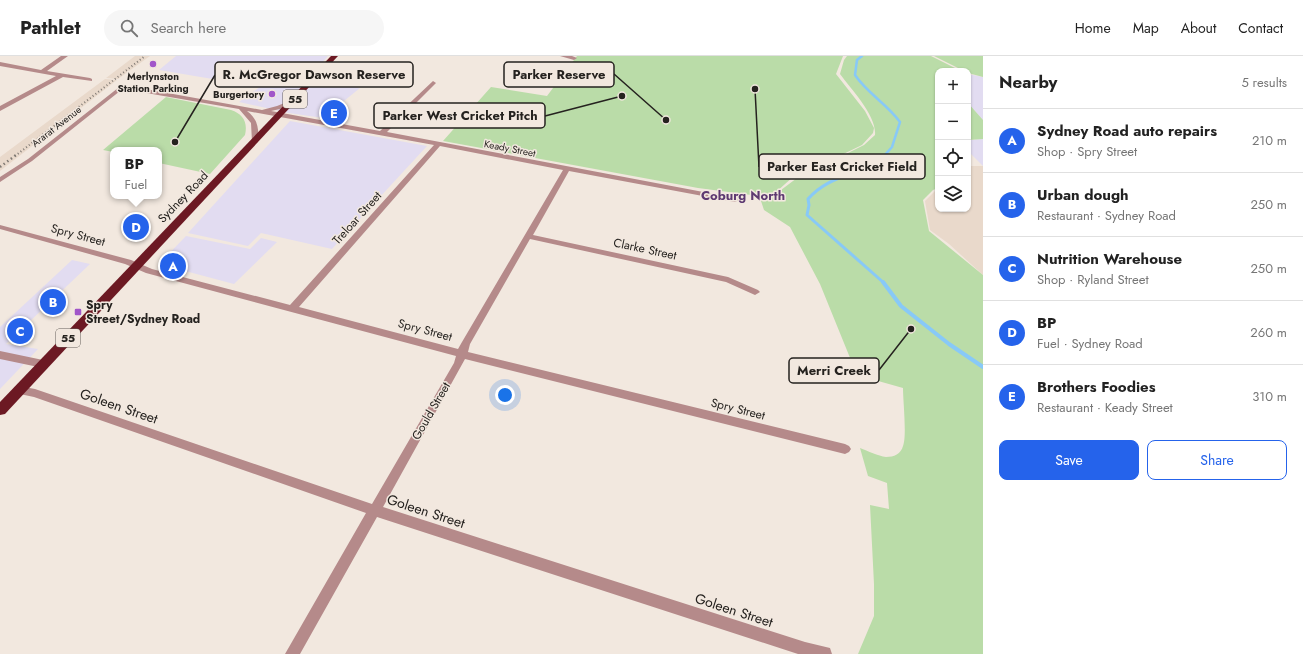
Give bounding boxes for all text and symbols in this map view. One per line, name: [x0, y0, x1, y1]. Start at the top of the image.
search box: [104, 10, 384, 46]
text: Pathlet: [20, 14, 80, 41]
icon: search: [118, 17, 140, 39]
text: Search here: [150, 17, 226, 39]
text: Home: [1075, 18, 1111, 38]
text: Map: [1133, 18, 1159, 38]
text: About: [1181, 18, 1216, 38]
text: Contact: [1238, 18, 1283, 38]
marker: Merlynston Station Parking: [148, 59, 158, 69]
callout: R. McGregor Dawson Reserve: [215, 62, 413, 87]
callout: Parker Reserve: [504, 62, 614, 87]
text: R. McGregor Dawson Reserve: [223, 65, 406, 84]
text: Parker Reserve: [512, 65, 606, 84]
map controls: [935, 68, 971, 212]
button: +: [935, 68, 971, 104]
place label: Merlynston Station Parking: [117, 69, 189, 96]
text: Nearby: [999, 70, 1057, 94]
text: 5 results: [1241, 73, 1287, 92]
place label: Burgertory: [213, 87, 265, 102]
marker: Burgertory: [267, 89, 277, 99]
road number: 55: [283, 90, 307, 108]
pin: E: [321, 98, 347, 128]
street label: Ararat Avenue: [28, 102, 84, 151]
callout: Parker West Cricket Pitch: [374, 103, 545, 128]
button: −: [935, 104, 971, 140]
text: Parker West Cricket Pitch: [382, 106, 538, 125]
text: Sydney Road auto repairs: [1037, 120, 1217, 142]
text: A: [1007, 131, 1017, 150]
text: 210 m: [1252, 131, 1287, 150]
street label: Keady Street: [483, 136, 538, 161]
button: locate: [935, 140, 971, 176]
text: Shop · Spry Street: [1037, 142, 1137, 161]
popup: [110, 147, 162, 199]
text: BP: [125, 153, 144, 175]
callout: Parker East Cricket Field: [759, 154, 925, 179]
text: Parker East Cricket Field: [767, 157, 917, 176]
street label: Sydney Road: [154, 167, 212, 227]
text: Fuel: [125, 175, 147, 194]
button: layers: [935, 176, 971, 212]
text: Urban dough: [1037, 184, 1129, 206]
district label: Coburg North: [701, 186, 785, 205]
street label: Treloar Street: [328, 187, 386, 249]
text: B: [1008, 195, 1016, 214]
text: 250 m: [1250, 195, 1287, 214]
text: Restaurant · Sydney Road: [1037, 206, 1176, 225]
pin: D: [123, 212, 149, 242]
street label: Spry Street: [49, 219, 107, 251]
street label: Clarke Street: [612, 234, 678, 265]
text: Nutrition Warehouse: [1037, 248, 1182, 270]
pin: A: [160, 251, 186, 281]
text: C: [1007, 259, 1017, 278]
text: 250 m: [1250, 259, 1287, 278]
text: Shop · Ryland Street: [1037, 270, 1149, 289]
pin: B: [40, 287, 66, 317]
place label: Spry Street/Sydney Road: [86, 296, 200, 328]
marker: Spry Street/Sydney Road: [73, 307, 83, 317]
text: BP: [1037, 312, 1056, 334]
street label: Spry Street: [396, 314, 454, 346]
pin: C: [7, 316, 33, 346]
text: D: [1007, 323, 1017, 342]
text: 260 m: [1250, 323, 1287, 342]
road number: 55: [56, 329, 80, 347]
text: Fuel · Sydney Road: [1037, 334, 1143, 353]
callout: Merri Creek: [789, 358, 879, 383]
text: Merri Creek: [797, 361, 871, 380]
text: Brothers Foodies: [1037, 376, 1156, 398]
street label: Gould Street: [407, 379, 455, 443]
street label: Goleen Street: [77, 383, 161, 429]
your location: [495, 385, 515, 405]
text: E: [1008, 387, 1016, 406]
text: 310 m: [1252, 387, 1287, 406]
street label: Spry Street: [709, 394, 767, 424]
text: Restaurant · Keady Street: [1037, 398, 1173, 417]
button: Save: [999, 440, 1139, 480]
button: Share: [1147, 440, 1287, 480]
street label: Goleen Street: [384, 489, 468, 533]
street label: Goleen Street: [692, 588, 776, 632]

